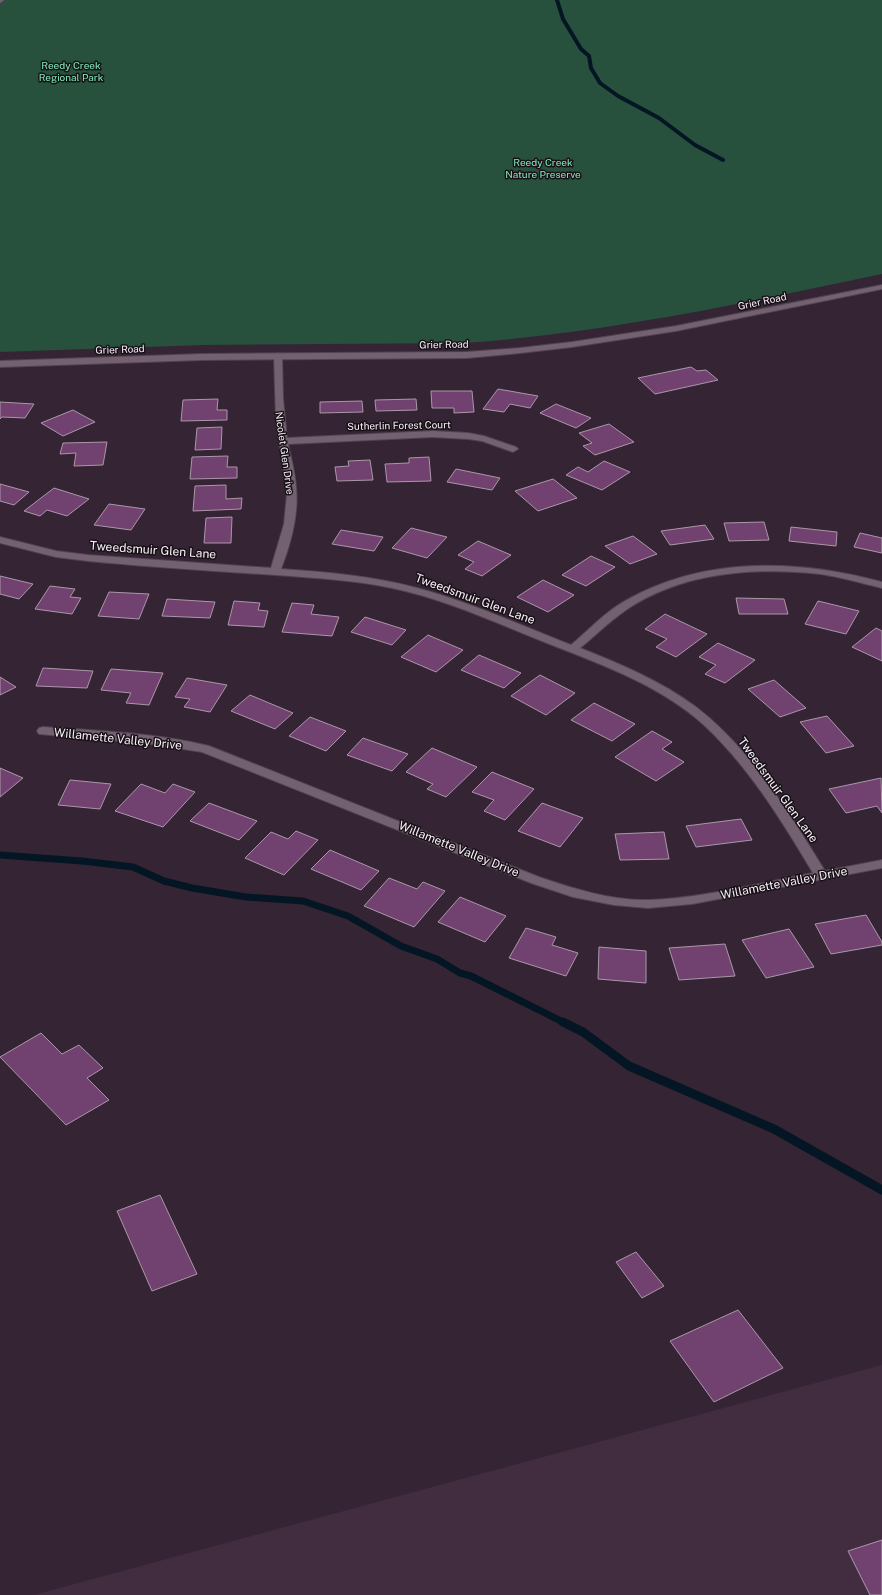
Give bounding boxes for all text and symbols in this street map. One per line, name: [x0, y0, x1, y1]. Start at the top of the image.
park label: Reedy Creek Regional Park: [39, 59, 104, 83]
park label: Reedy Creek Nature Preserve: [505, 156, 581, 180]
street label: Grier Road: [737, 290, 787, 312]
street label: Grier Road: [419, 338, 469, 350]
street label: Grier Road: [95, 342, 145, 356]
street label: Nicolet Glen Drive: [273, 411, 297, 496]
street label: Sutherlin Forest Court: [347, 418, 451, 432]
street label: Tweedsmuir Glen Lane: [89, 539, 217, 561]
street label: Tweedsmuir Glen Lane: [413, 571, 537, 627]
street label: Willamette Valley Drive: [53, 725, 183, 753]
street label: Tweedsmuir Glen Lane: [735, 735, 821, 845]
street label: Willamette Valley Drive: [397, 818, 521, 880]
street label: Willamette Valley Drive: [719, 864, 849, 902]

